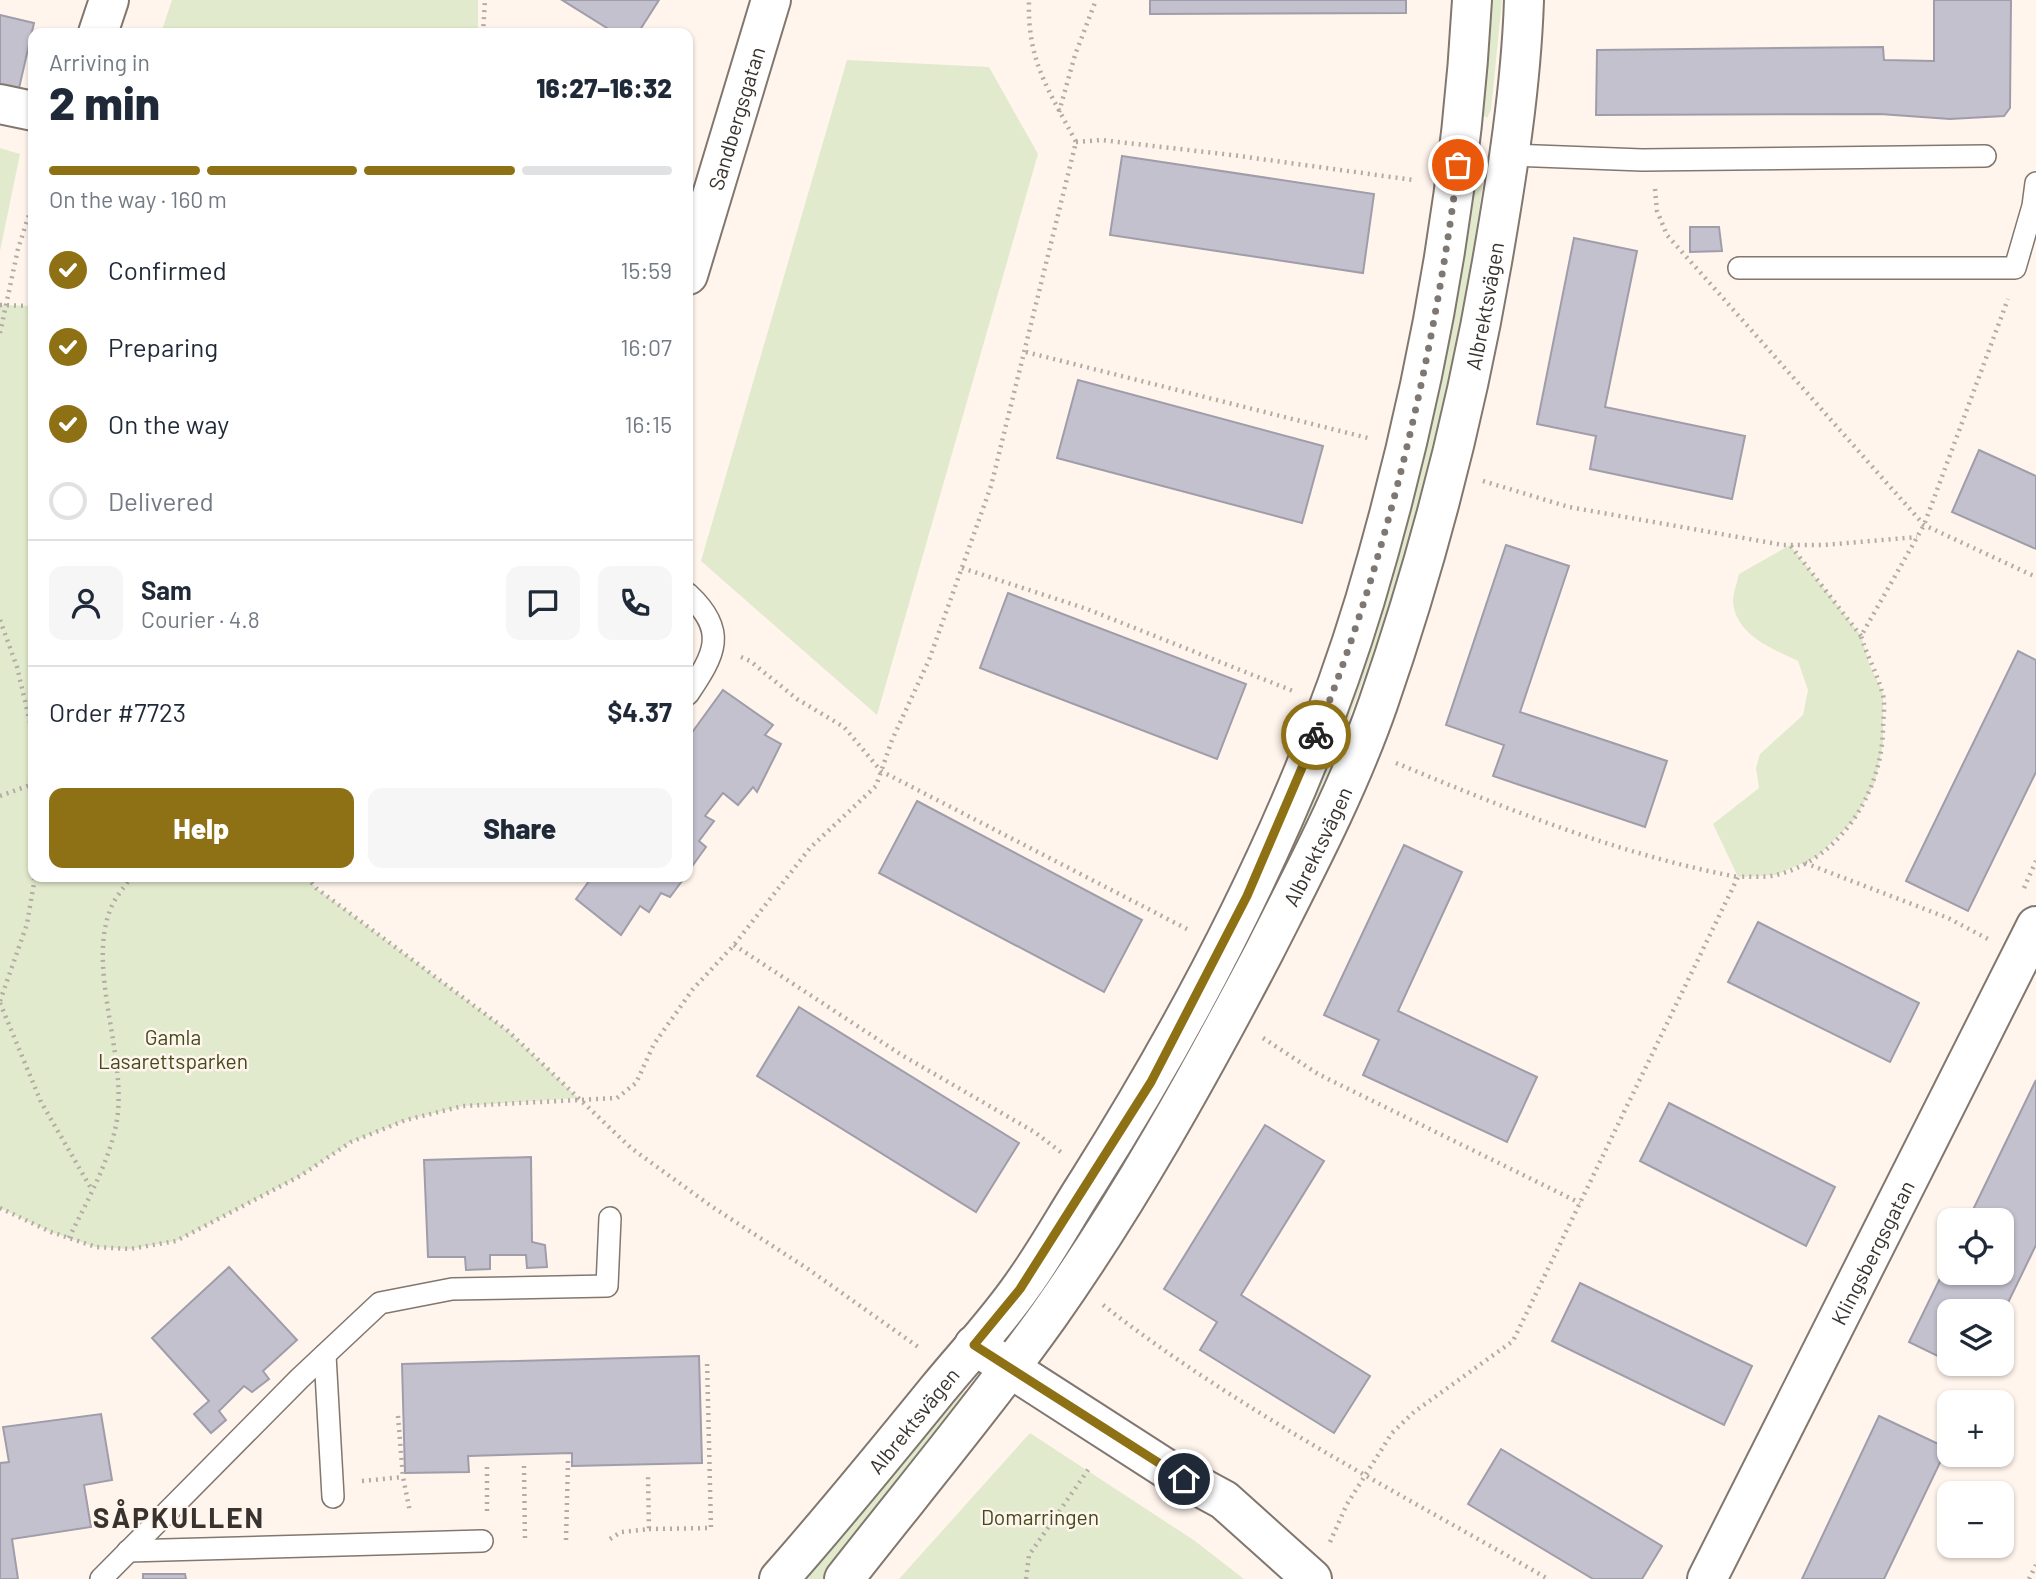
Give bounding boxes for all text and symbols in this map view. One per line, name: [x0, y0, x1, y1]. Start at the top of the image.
street label: Sandbergsgatan: [702, 43, 769, 193]
text: Arriving in: [49, 48, 150, 76]
text: 16:27–16:32: [536, 72, 672, 103]
text: 2 min: [49, 74, 160, 129]
pin: [1428, 135, 1488, 195]
icon: bag: [1439, 146, 1477, 184]
text: On the way · 160 m: [49, 185, 227, 213]
street label: Albrektsvägen: [1459, 240, 1508, 372]
icon: check: [49, 251, 87, 289]
text: Confirmed: [108, 254, 227, 285]
text: 15:59: [621, 256, 672, 284]
icon: check: [49, 328, 87, 366]
text: Preparing: [108, 331, 218, 362]
text: 16:07: [620, 333, 672, 361]
icon: check: [49, 405, 87, 443]
text: On the way: [108, 408, 229, 439]
text: 16:15: [624, 410, 672, 438]
text: Delivered: [108, 485, 214, 516]
button: person: [49, 566, 123, 640]
button: chat: [506, 566, 580, 640]
button: phone: [598, 566, 672, 640]
text: Sam: [141, 574, 192, 605]
text: Courier · 4.8: [141, 605, 260, 633]
text: Order #7723: [49, 696, 186, 727]
text: $4.37: [607, 696, 672, 727]
courier: [1281, 700, 1351, 770]
icon: bike: [1297, 716, 1335, 754]
street label: Albrektsvägen: [1277, 782, 1356, 910]
button: Help: [49, 788, 354, 868]
button: Share: [368, 788, 672, 868]
park label: Gamla Lasarettsparken: [98, 1024, 248, 1073]
street label: Klingsbergsgatan: [1825, 1176, 1918, 1328]
map controls: [1937, 1208, 2014, 1558]
button: locate: [1937, 1208, 2014, 1285]
button: layers: [1937, 1299, 2014, 1376]
street label: Albrektsvägen: [862, 1362, 964, 1478]
button: +: [1937, 1390, 2014, 1467]
pin: [1154, 1449, 1214, 1509]
icon: home: [1165, 1460, 1203, 1498]
button: −: [1937, 1481, 2014, 1558]
district label: SÅPKULLEN: [93, 1499, 265, 1534]
park label: Domarringen: [981, 1504, 1099, 1529]

